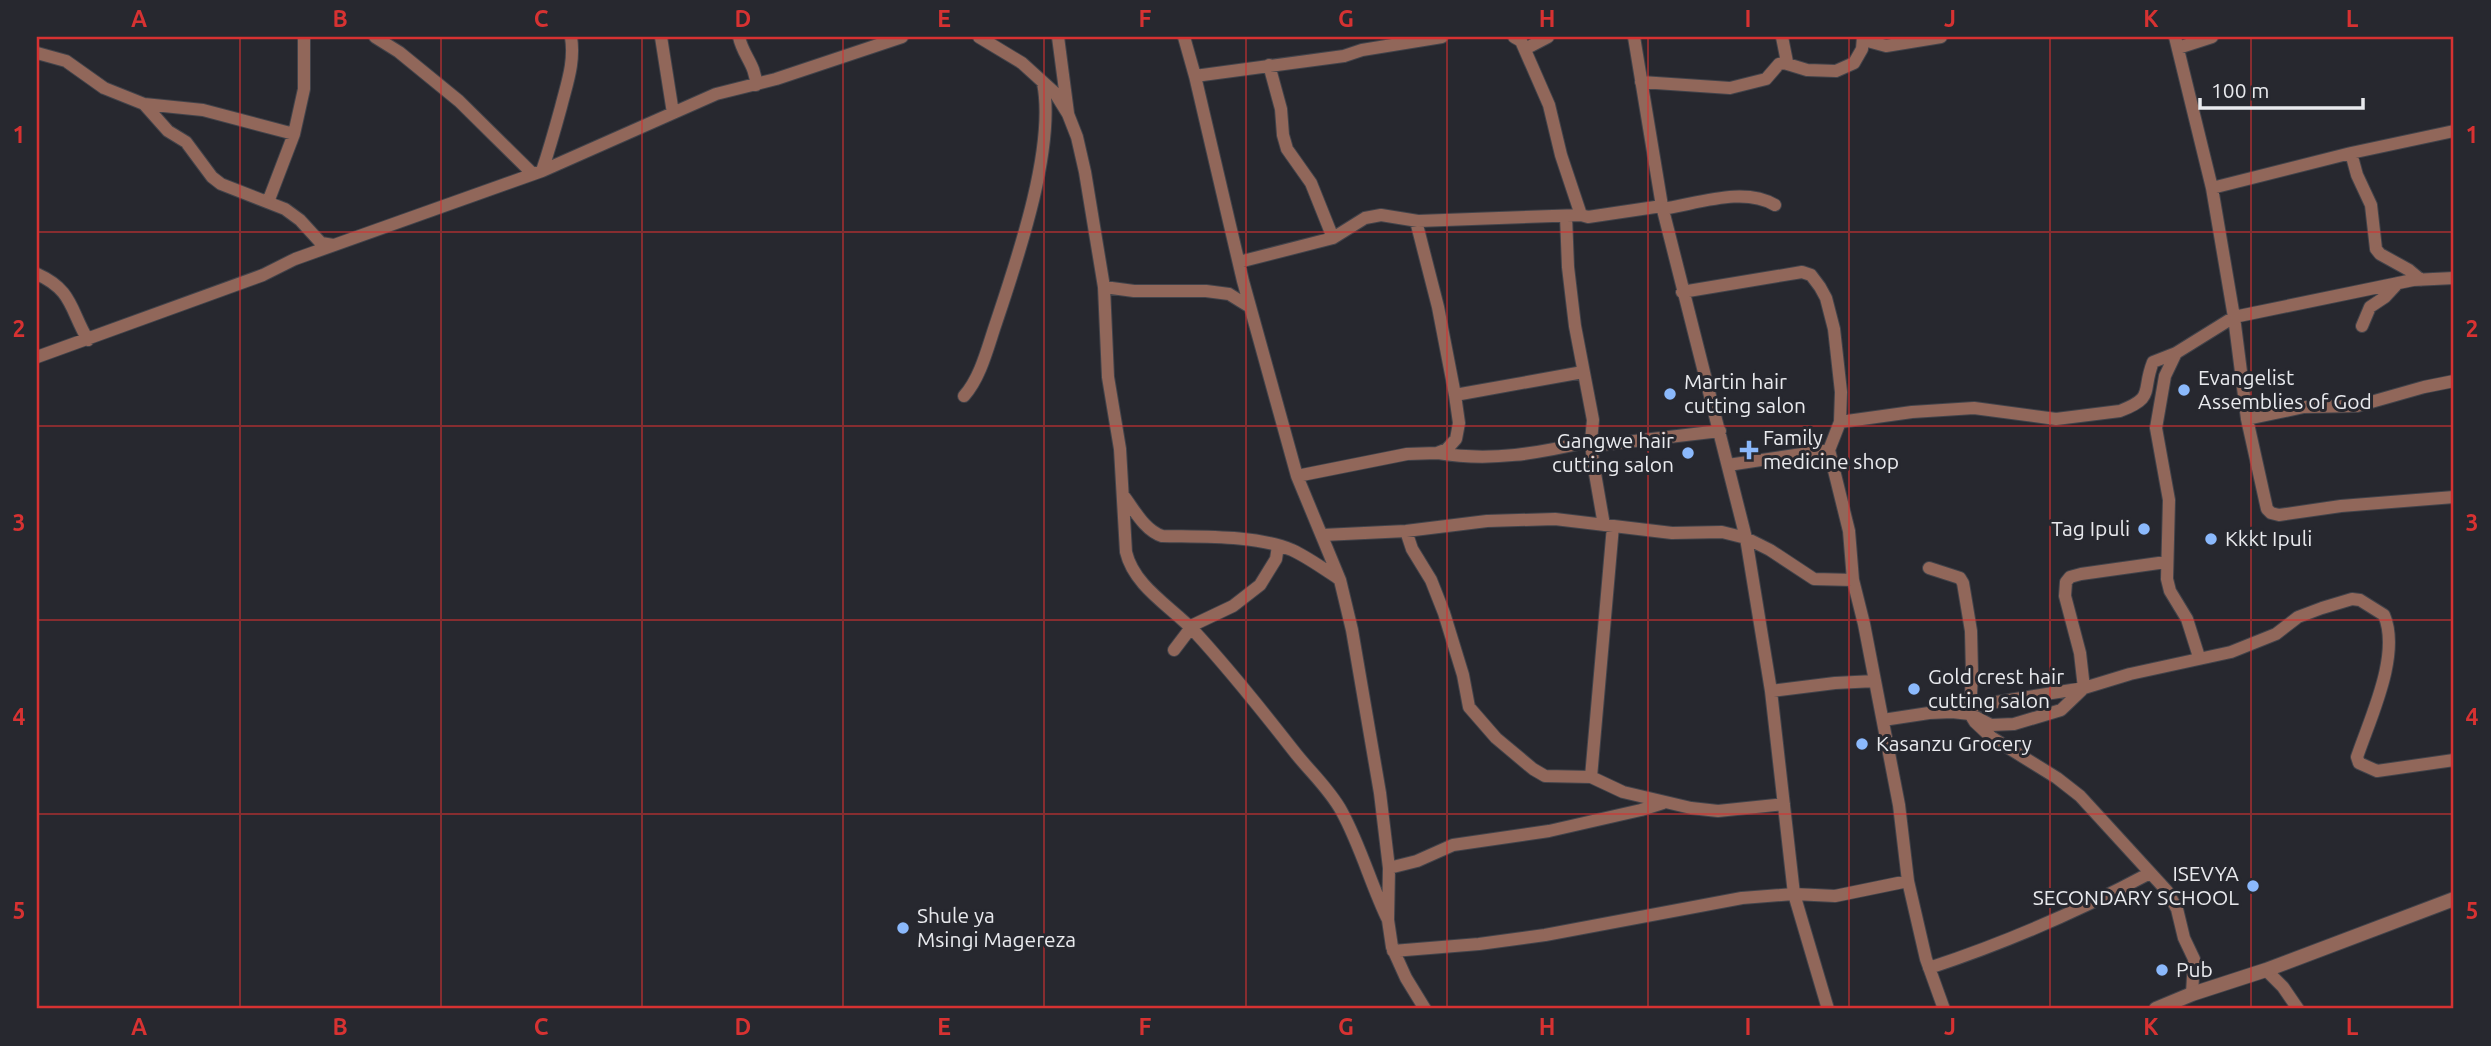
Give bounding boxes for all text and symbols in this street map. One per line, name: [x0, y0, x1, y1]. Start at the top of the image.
text: A: [131, 6, 147, 31]
text: B: [332, 6, 348, 31]
text: C: [534, 6, 549, 31]
text: D: [735, 6, 751, 31]
text: E: [937, 6, 951, 31]
text: F: [1139, 6, 1152, 31]
text: G: [1338, 6, 1354, 31]
text: H: [1539, 6, 1555, 31]
text: I: [1745, 6, 1751, 31]
text: J: [1944, 6, 1956, 31]
text: K: [2143, 6, 2159, 31]
text: L: [2346, 6, 2359, 31]
scale bar: [2200, 66, 2363, 110]
text: 100 m: [2211, 78, 2269, 102]
text: 1: [13, 122, 25, 147]
text: 1: [2466, 122, 2478, 147]
text: 2: [13, 316, 25, 341]
text: 2: [2466, 316, 2478, 341]
place label: Evangelist Assemblies of God: [2198, 365, 2372, 413]
place label: Martin hair cutting salon: [1684, 369, 1806, 417]
marker: Evangelist Assemblies of God: [2176, 382, 2192, 398]
marker: Martin hair cutting salon: [1662, 386, 1678, 402]
place label: Family medicine shop: [1763, 425, 1899, 473]
place label: Gangwe hair cutting salon: [1552, 428, 1674, 476]
marker: Family medicine shop: [1741, 442, 1757, 458]
marker: Gangwe hair cutting salon: [1680, 445, 1696, 461]
text: 3: [13, 510, 25, 535]
text: 3: [2466, 510, 2478, 535]
place label: Tag Ipuli: [2051, 516, 2130, 540]
marker: Tag Ipuli: [2136, 521, 2152, 537]
place label: Kkkt Ipuli: [2225, 526, 2312, 550]
marker: Kkkt Ipuli: [2203, 531, 2219, 547]
place label: Gold crest hair cutting salon: [1928, 664, 2064, 712]
marker: Gold crest hair cutting salon: [1906, 681, 1922, 697]
text: 4: [13, 704, 26, 729]
text: 4: [2466, 704, 2479, 729]
place label: Kasanzu Grocery: [1876, 731, 2032, 755]
marker: Kasanzu Grocery: [1854, 736, 1870, 752]
place label: ISEVYA SECONDARY SCHOOL: [2033, 861, 2239, 909]
marker: ISEVYA SECONDARY SCHOOL: [2245, 878, 2261, 894]
text: 5: [13, 898, 25, 923]
text: 5: [2466, 898, 2478, 923]
place label: Shule ya Msingi Magereza: [917, 903, 1076, 951]
marker: Shule ya Msingi Magereza: [895, 920, 911, 936]
place label: Pub: [2176, 957, 2213, 981]
marker: Pub: [2154, 962, 2170, 978]
text: A: [131, 1014, 147, 1039]
text: B: [332, 1014, 348, 1039]
text: C: [534, 1014, 549, 1039]
text: D: [735, 1014, 751, 1039]
text: E: [937, 1014, 951, 1039]
text: F: [1139, 1014, 1152, 1039]
text: G: [1338, 1014, 1354, 1039]
text: H: [1539, 1014, 1555, 1039]
text: I: [1745, 1014, 1751, 1039]
text: J: [1944, 1014, 1956, 1039]
text: K: [2143, 1014, 2159, 1039]
text: L: [2346, 1014, 2359, 1039]

